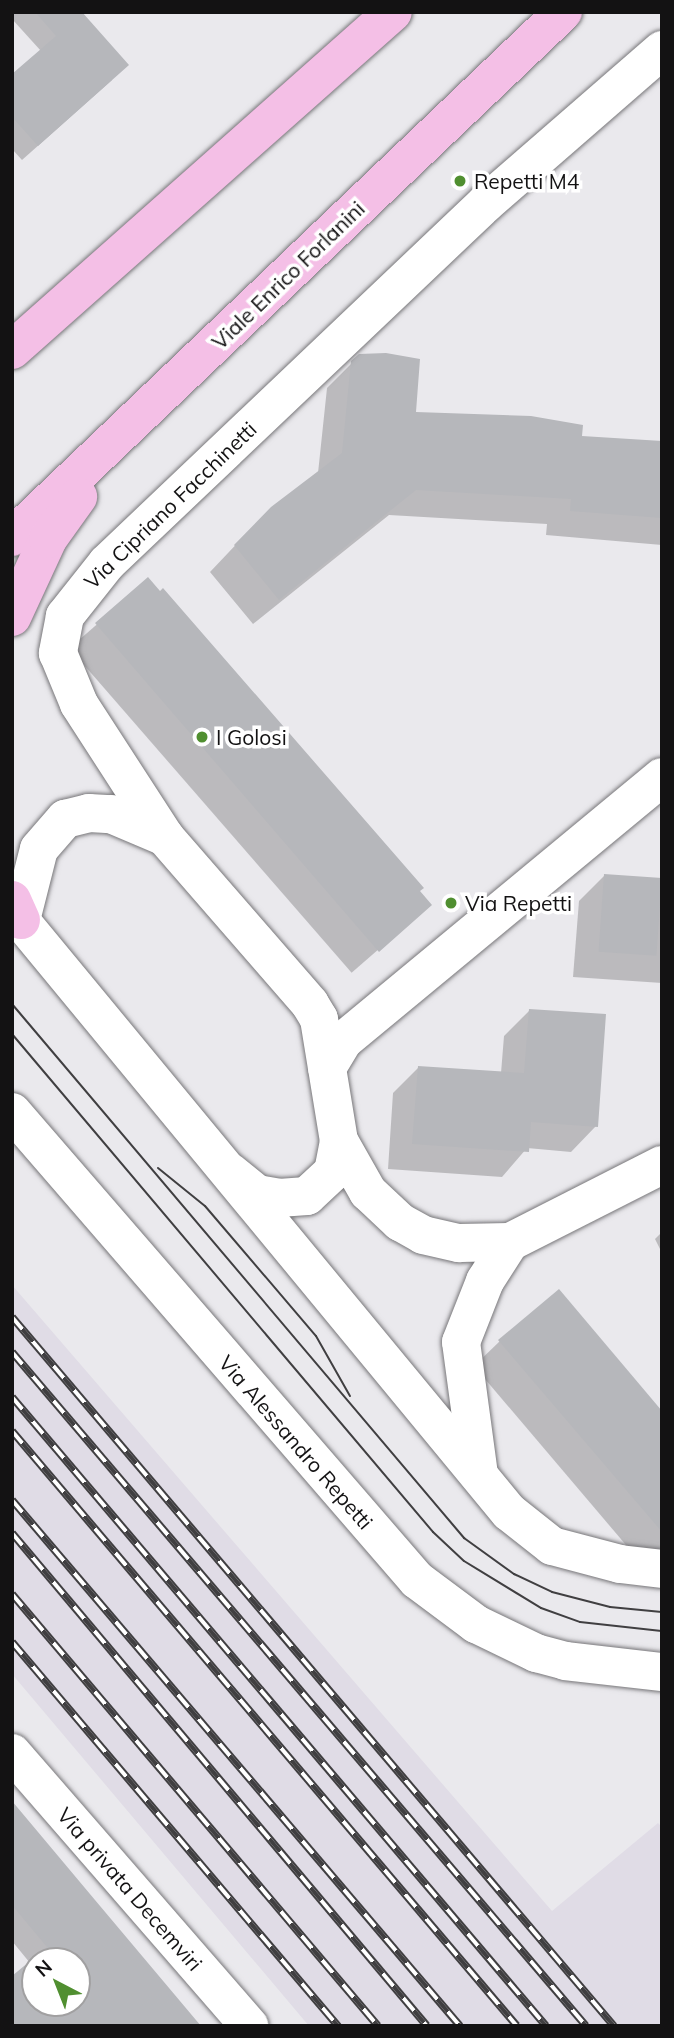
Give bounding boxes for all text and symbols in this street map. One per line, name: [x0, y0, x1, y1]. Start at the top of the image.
place label: Repetti M4: [474, 168, 579, 194]
marker: Repetti M4: [452, 173, 468, 189]
street label: Viale Enrico Forlanini: [206, 196, 370, 354]
street label: Via Cipriano Facchinetti: [79, 416, 261, 594]
place label: I Golosi: [216, 724, 287, 750]
marker: I Golosi: [194, 729, 210, 745]
place label: Via Repetti: [465, 890, 572, 916]
marker: Via Repetti: [443, 895, 459, 911]
street label: Via Alessandro Repetti: [214, 1350, 378, 1534]
street label: Via privata Decemviri: [52, 1802, 208, 1976]
north arrow: [21, 1947, 91, 2017]
text: N: [30, 1954, 57, 1982]

